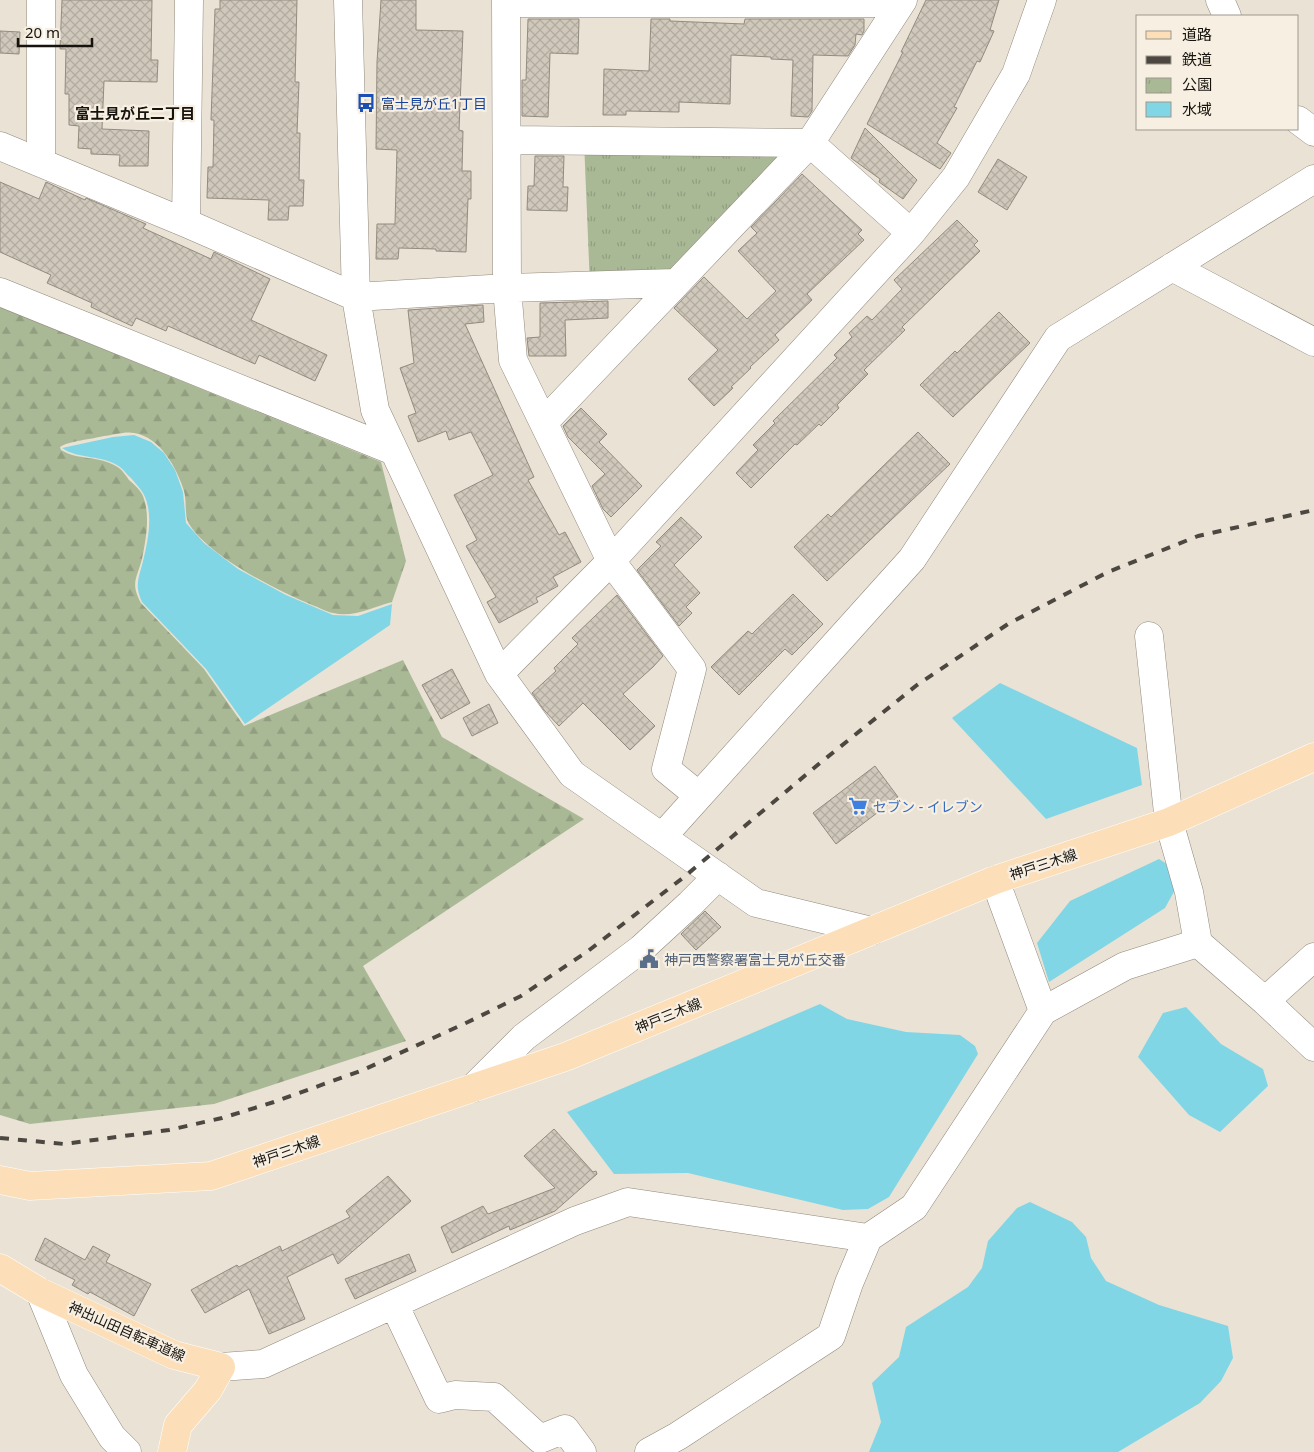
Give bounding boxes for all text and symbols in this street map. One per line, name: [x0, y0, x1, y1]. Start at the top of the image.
scale bar: [18, 15, 91, 47]
legend: [1136, 15, 1299, 130]
text: 20 m: [25, 22, 60, 42]
text: 道路: [1182, 24, 1212, 44]
text: 鉄道: [1182, 49, 1212, 69]
text: 公園: [1182, 74, 1212, 94]
bus stop icon: 富士見が丘1丁目: [355, 92, 377, 114]
place label: 富士見が丘1丁目: [381, 94, 487, 113]
text: 水域: [1182, 99, 1212, 119]
district label: 富士見が丘二丁目: [75, 103, 195, 123]
supermarket icon: セブン - イレブン: [847, 795, 869, 817]
place label: セブン - イレブン: [873, 797, 983, 816]
street label: 神戸三木線: [1007, 844, 1079, 884]
public building icon: 神戸西警察署富士見が丘交番: [638, 948, 660, 970]
place label: 神戸西警察署富士見が丘交番: [664, 950, 846, 969]
street label: 神戸三木線: [632, 993, 704, 1037]
street label: 神戸三木線: [250, 1131, 322, 1171]
street label: 神出山田自転車道線: [66, 1297, 188, 1365]

